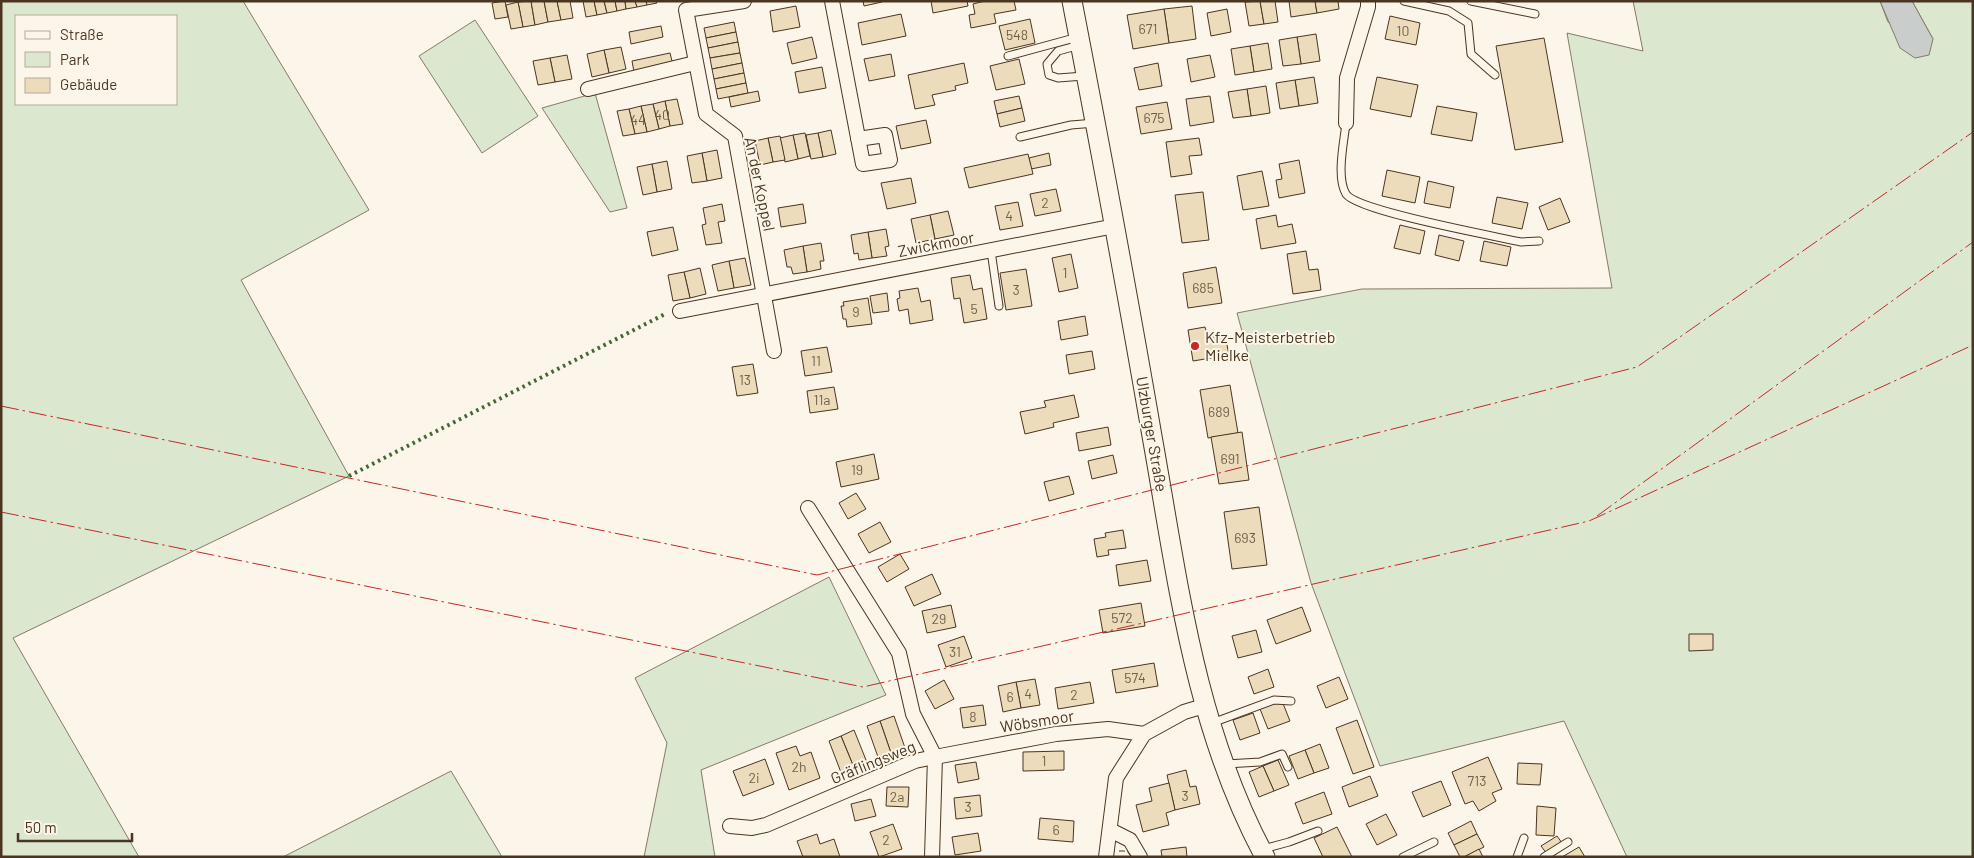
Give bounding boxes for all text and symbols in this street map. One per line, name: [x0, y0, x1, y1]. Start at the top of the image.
legend: [15, 15, 178, 105]
house number: 671: [1139, 20, 1157, 37]
house number: 10: [1397, 22, 1409, 39]
text: Straße: [60, 25, 104, 43]
house number: 548: [1006, 26, 1028, 43]
text: Park: [60, 50, 90, 68]
text: Gebäude: [60, 75, 117, 93]
house number: 40: [654, 106, 670, 123]
house number: 675: [1143, 109, 1165, 126]
house number: 44: [630, 111, 646, 128]
street label: An der Koppel: [741, 135, 780, 233]
house number: 2: [1041, 194, 1049, 211]
house number: 4: [1005, 207, 1013, 224]
street label: Zwickmoor: [896, 227, 976, 260]
house number: 1: [1063, 264, 1067, 281]
house number: 685: [1192, 279, 1214, 296]
house number: 3: [1012, 281, 1020, 298]
house number: 5: [970, 300, 978, 317]
house number: 9: [852, 303, 860, 320]
place label: Kfz-Meisterbetrieb Mielke: [1205, 327, 1336, 364]
marker: Kfz-Meisterbetrieb Mielke: [1189, 340, 1201, 352]
house number: 11: [811, 352, 821, 369]
house number: 13: [739, 371, 751, 388]
street label: Ulzburger Straße: [1133, 375, 1172, 493]
house number: 11a: [814, 391, 831, 408]
house number: 689: [1208, 403, 1230, 420]
house number: 691: [1220, 450, 1240, 467]
house number: 19: [851, 461, 863, 478]
house number: 693: [1234, 529, 1256, 546]
house number: 572: [1111, 609, 1133, 626]
house number: 29: [932, 610, 946, 627]
house number: 31: [949, 643, 961, 660]
house number: 574: [1124, 669, 1146, 686]
house number: 4: [1024, 685, 1032, 702]
house number: 2: [1070, 686, 1078, 703]
house number: 6: [1006, 688, 1014, 705]
street label: Wöbsmoor: [999, 705, 1075, 736]
house number: 8: [969, 708, 977, 725]
street label: Gräflingsweg: [828, 736, 918, 787]
house number: 1: [1042, 752, 1046, 769]
house number: 2h: [791, 758, 807, 775]
house number: 2i: [748, 769, 760, 786]
house number: 713: [1468, 772, 1486, 789]
house number: 3: [1181, 787, 1189, 804]
house number: 2a: [890, 788, 904, 805]
house number: 3: [964, 798, 972, 815]
scale bar: [18, 810, 131, 842]
text: 50 m: [25, 818, 57, 836]
house number: 6: [1052, 821, 1060, 838]
house number: 2: [882, 831, 890, 848]

